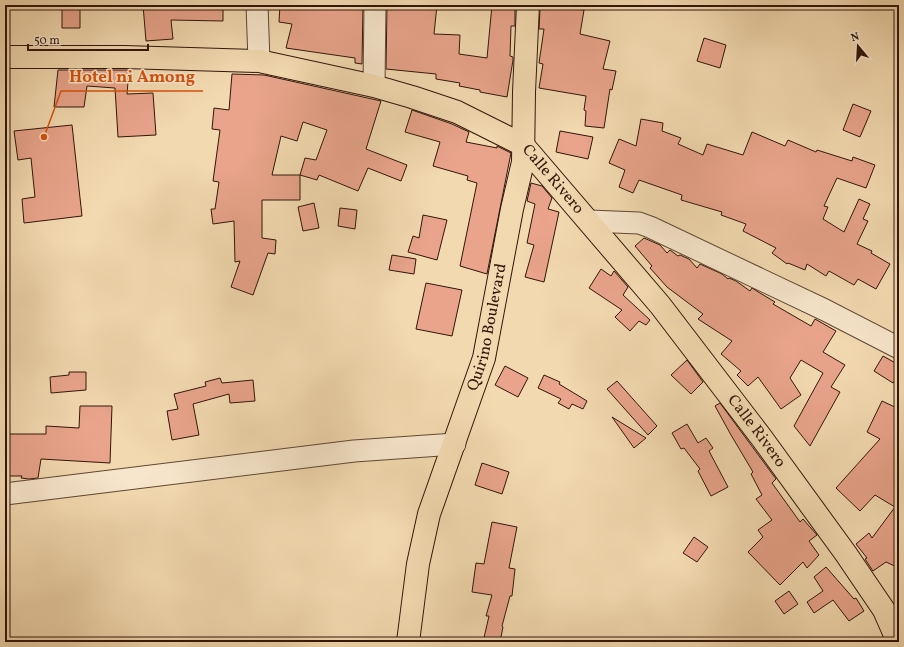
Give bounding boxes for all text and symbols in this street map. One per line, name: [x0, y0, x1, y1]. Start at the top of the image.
scale bar: [28, 26, 148, 52]
north arrow: [838, 26, 878, 66]
text: N: [849, 30, 861, 46]
text: 50 m: [34, 33, 60, 49]
callout: Hotel ni Among: [61, 62, 203, 91]
text: Hotel ni Among: [69, 66, 195, 89]
street label: Calle Rivero: [516, 140, 589, 219]
street label: Quirino Boulevard: [462, 262, 513, 394]
street label: Calle Rivero: [722, 390, 791, 472]

